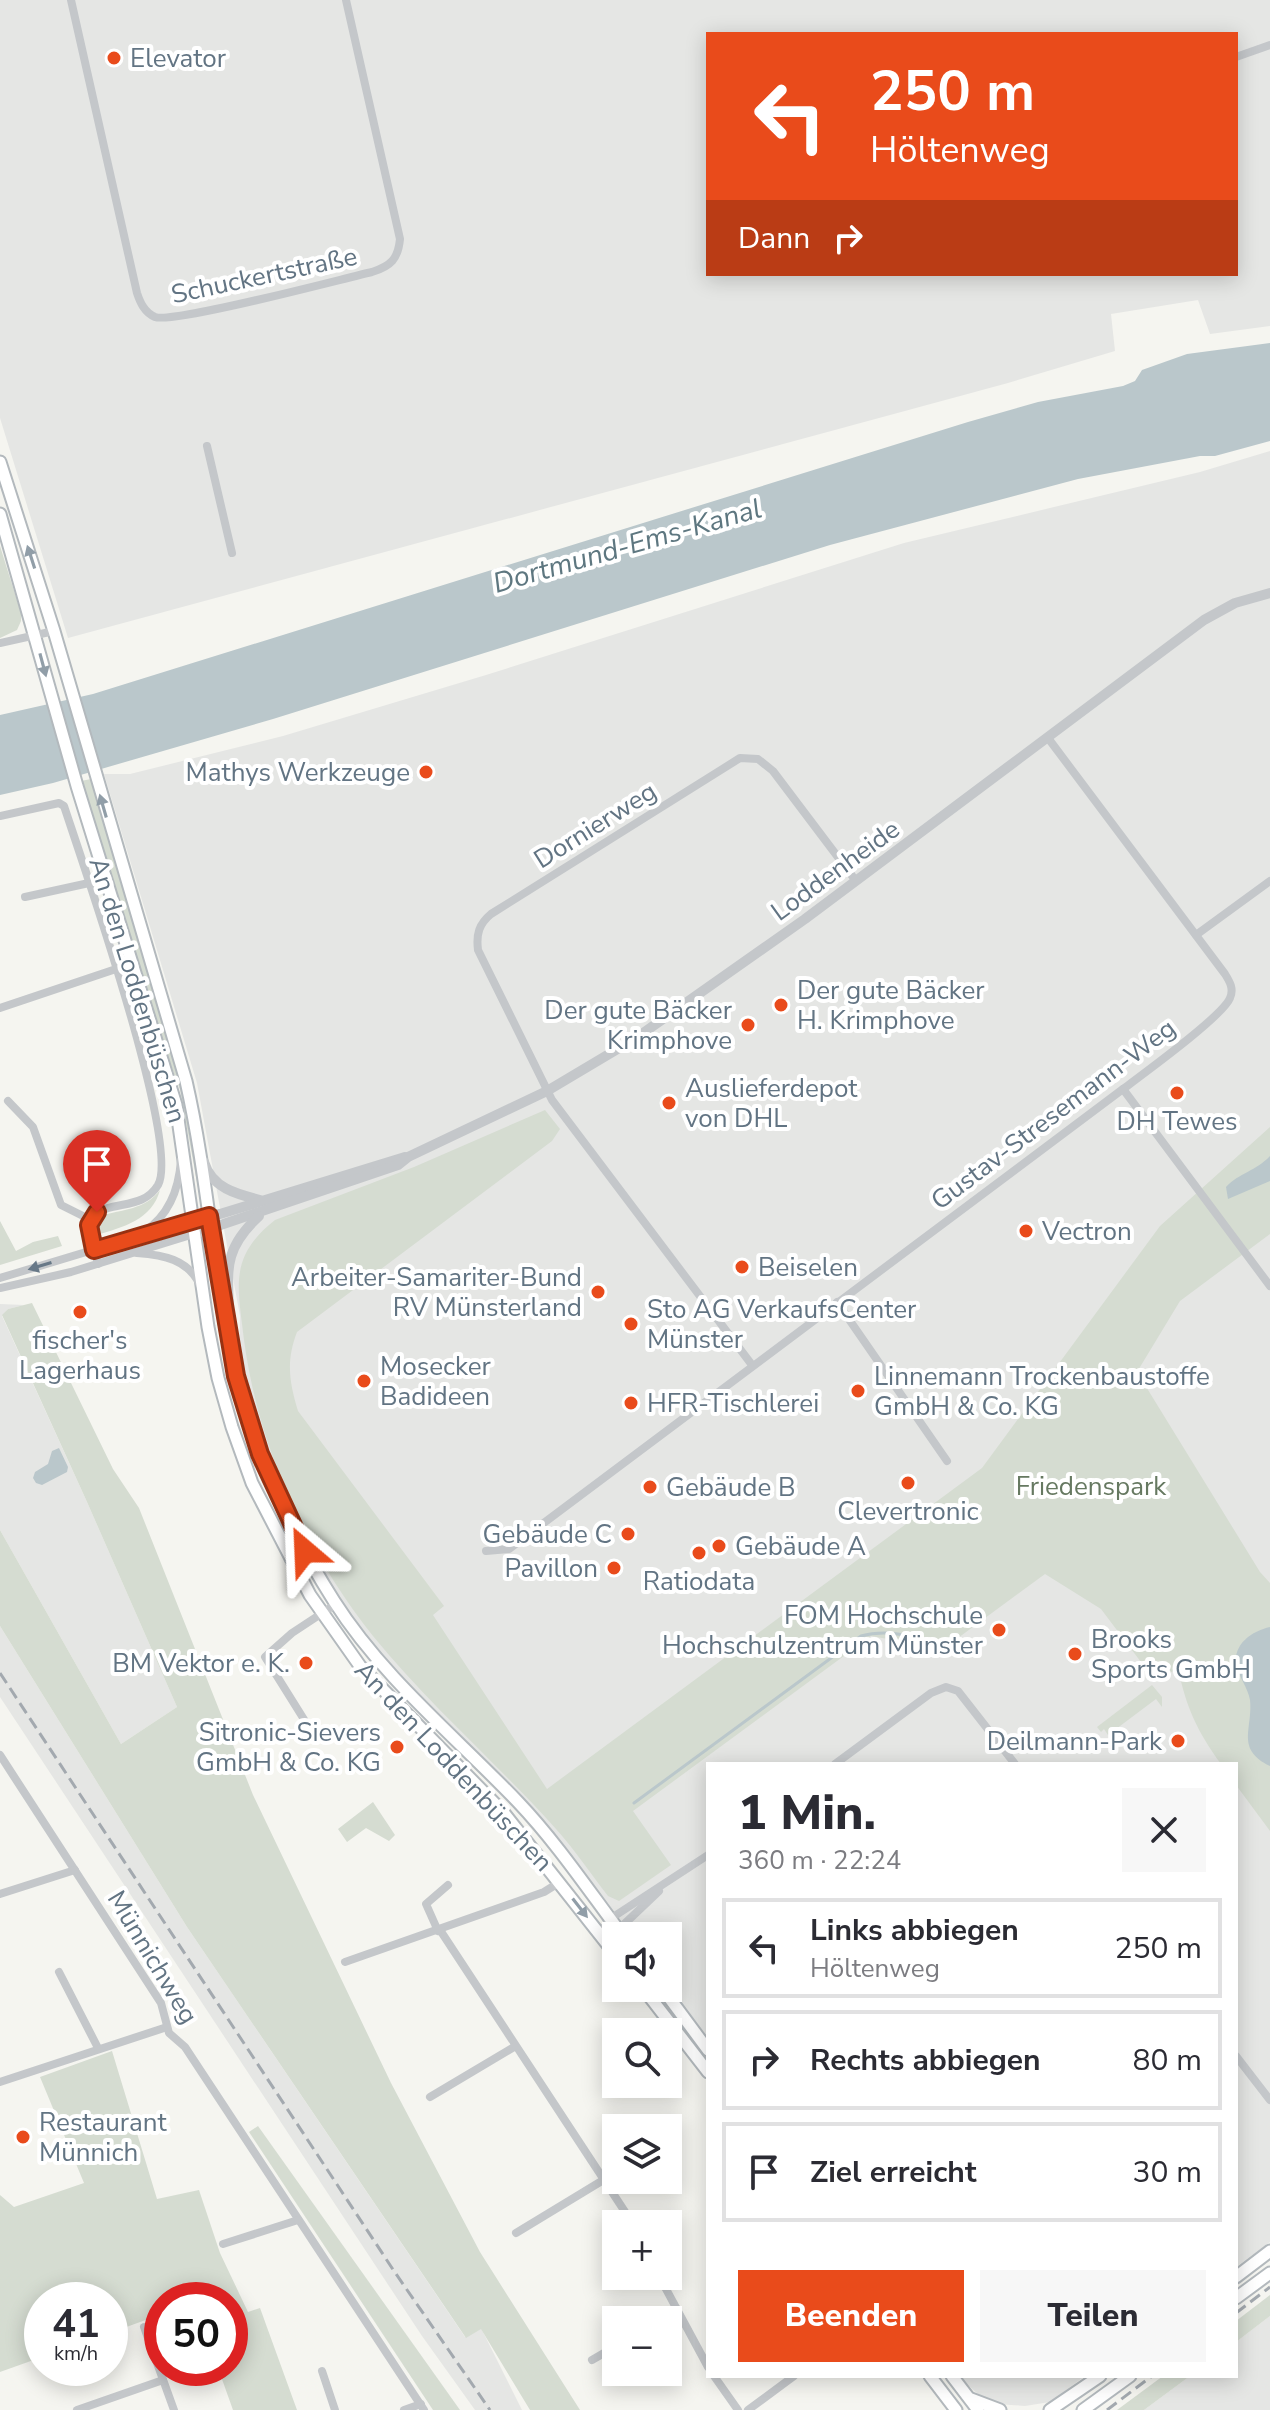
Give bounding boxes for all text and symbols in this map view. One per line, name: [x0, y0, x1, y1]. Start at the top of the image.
place label: Elevator: [130, 41, 227, 76]
marker: Elevator: [105, 49, 123, 67]
text: 250 m: [870, 53, 1035, 130]
icon: left: [738, 64, 842, 168]
text: Höltenweg: [870, 126, 1050, 175]
icon: right: [826, 216, 870, 260]
text: Dann: [738, 218, 810, 259]
street label: Schuckertstraße: [168, 239, 360, 312]
water label: Dortmund-Ems-Kanal: [489, 489, 766, 602]
one-way arrow: [24, 545, 36, 569]
one-way arrow: [38, 653, 50, 678]
place label: Mathys Werkzeuge: [186, 755, 410, 790]
marker: Mathys Werkzeuge: [417, 763, 435, 781]
street label: Dornierweg: [527, 774, 663, 877]
one-way arrow: [96, 793, 109, 817]
street label: Loddenheide: [764, 812, 907, 929]
street label: An den Loddenbüschen: [80, 853, 195, 1127]
place label: Der gute Bäcker H. Krimphove: [797, 973, 985, 1038]
place label: Der gute Bäcker Krimphove: [544, 993, 733, 1058]
marker: Der gute Bäcker H. Krimphove: [772, 996, 790, 1014]
street label: Gustav-Stresemann-Weg: [924, 1011, 1183, 1218]
marker: Der gute Bäcker Krimphove: [739, 1016, 757, 1034]
place label: Auslieferdepot von DHL: [685, 1071, 858, 1136]
marker: DH Tewes: [1168, 1084, 1186, 1102]
marker: Auslieferdepot von DHL: [660, 1094, 678, 1112]
place label: DH Tewes: [1116, 1104, 1238, 1139]
pin: [63, 1130, 131, 1212]
icon: arrive: [75, 1142, 119, 1186]
place label: Vectron: [1041, 1214, 1132, 1249]
marker: Vectron: [1017, 1222, 1035, 1240]
place label: Beiselen: [758, 1250, 858, 1285]
marker: Beiselen: [733, 1258, 751, 1276]
one-way arrow: [28, 1260, 52, 1273]
place label: Arbeiter-Samariter-Bund RV Münsterland: [291, 1260, 582, 1325]
marker: Arbeiter-Samariter-Bund RV Münsterland: [589, 1283, 607, 1301]
place label: Sto AG VerkaufsCenter Münster: [647, 1292, 917, 1357]
marker: fischer's Lagerhaus: [71, 1303, 89, 1321]
marker: Sto AG VerkaufsCenter Münster: [622, 1315, 640, 1333]
place label: fischer's Lagerhaus: [19, 1323, 141, 1388]
place label: Mosecker Badideen: [380, 1349, 492, 1414]
place label: Linnemann Trockenbaustoffe GmbH & Co. KG: [874, 1359, 1210, 1424]
marker: Mosecker Badideen: [355, 1372, 373, 1390]
marker: Linnemann Trockenbaustoffe GmbH & Co. KG: [849, 1382, 867, 1400]
place label: HFR-Tischlerei: [647, 1386, 819, 1421]
marker: HFR-Tischlerei: [622, 1394, 640, 1412]
park label: Friedenspark: [1016, 1469, 1167, 1504]
place label: Gebäude B: [666, 1470, 795, 1505]
marker: Clevertronic: [899, 1474, 917, 1492]
marker: Gebäude B: [641, 1478, 659, 1496]
place label: Clevertronic: [837, 1494, 979, 1529]
position arrow: [263, 1509, 347, 1593]
place label: Gebäude C: [483, 1517, 612, 1552]
marker: Gebäude C: [619, 1525, 637, 1543]
place label: Gebäude A: [735, 1529, 866, 1564]
marker: Gebäude A: [710, 1537, 728, 1555]
marker: Ratiodata: [690, 1544, 708, 1562]
place label: Pavillon: [505, 1551, 598, 1586]
marker: Pavillon: [605, 1559, 623, 1577]
place label: Ratiodata: [643, 1564, 755, 1599]
place label: FOM Hochschule Hochschulzentrum Münster: [662, 1598, 984, 1663]
marker: FOM Hochschule Hochschulzentrum Münster: [990, 1621, 1008, 1639]
place label: Brooks Sports GmbH: [1091, 1622, 1251, 1687]
marker: Brooks Sports GmbH: [1066, 1645, 1084, 1663]
place label: BM Vektor e. K.: [112, 1646, 290, 1681]
marker: BM Vektor e. K.: [297, 1654, 315, 1672]
street label: An den Loddenbüschen: [347, 1654, 561, 1879]
place label: Sitronic-Sievers GmbH & Co. KG: [196, 1715, 381, 1780]
place label: Deilmann-Park: [987, 1724, 1163, 1759]
marker: Deilmann-Park: [1169, 1732, 1187, 1750]
marker: Sitronic-Sievers GmbH & Co. KG: [388, 1738, 406, 1756]
text: 1 Min.: [738, 1780, 876, 1846]
button: close: [1122, 1788, 1206, 1872]
text: 360 m · 22:24: [738, 1843, 901, 1878]
street label: Münnichweg: [99, 1884, 206, 2030]
one-way arrow: [571, 1898, 588, 1918]
text: Links abbiegen: [810, 1910, 1019, 1951]
map controls: [602, 1922, 682, 2386]
button: sound: [602, 1922, 682, 2002]
icon: left: [742, 1926, 786, 1970]
text: 250 m: [1115, 1928, 1202, 1969]
text: Höltenweg: [810, 1951, 940, 1986]
button: search: [602, 2018, 682, 2098]
icon: right: [742, 2038, 786, 2082]
text: Rechts abbiegen: [810, 2040, 1041, 2081]
text: 80 m: [1133, 2040, 1202, 2081]
place label: Restaurant Münnich: [39, 2105, 167, 2170]
button: layers: [602, 2114, 682, 2194]
marker: Restaurant Münnich: [14, 2128, 32, 2146]
icon: arrive: [742, 2150, 786, 2194]
text: Ziel erreicht: [810, 2152, 976, 2193]
text: 30 m: [1133, 2152, 1202, 2193]
button: +: [602, 2210, 682, 2290]
button: Beenden: [738, 2270, 964, 2362]
button: Teilen: [980, 2270, 1206, 2362]
speed limit sign: 50: [144, 2282, 248, 2386]
text: 41: [52, 2297, 100, 2351]
button: −: [602, 2306, 682, 2386]
text: km/h: [54, 2340, 98, 2367]

